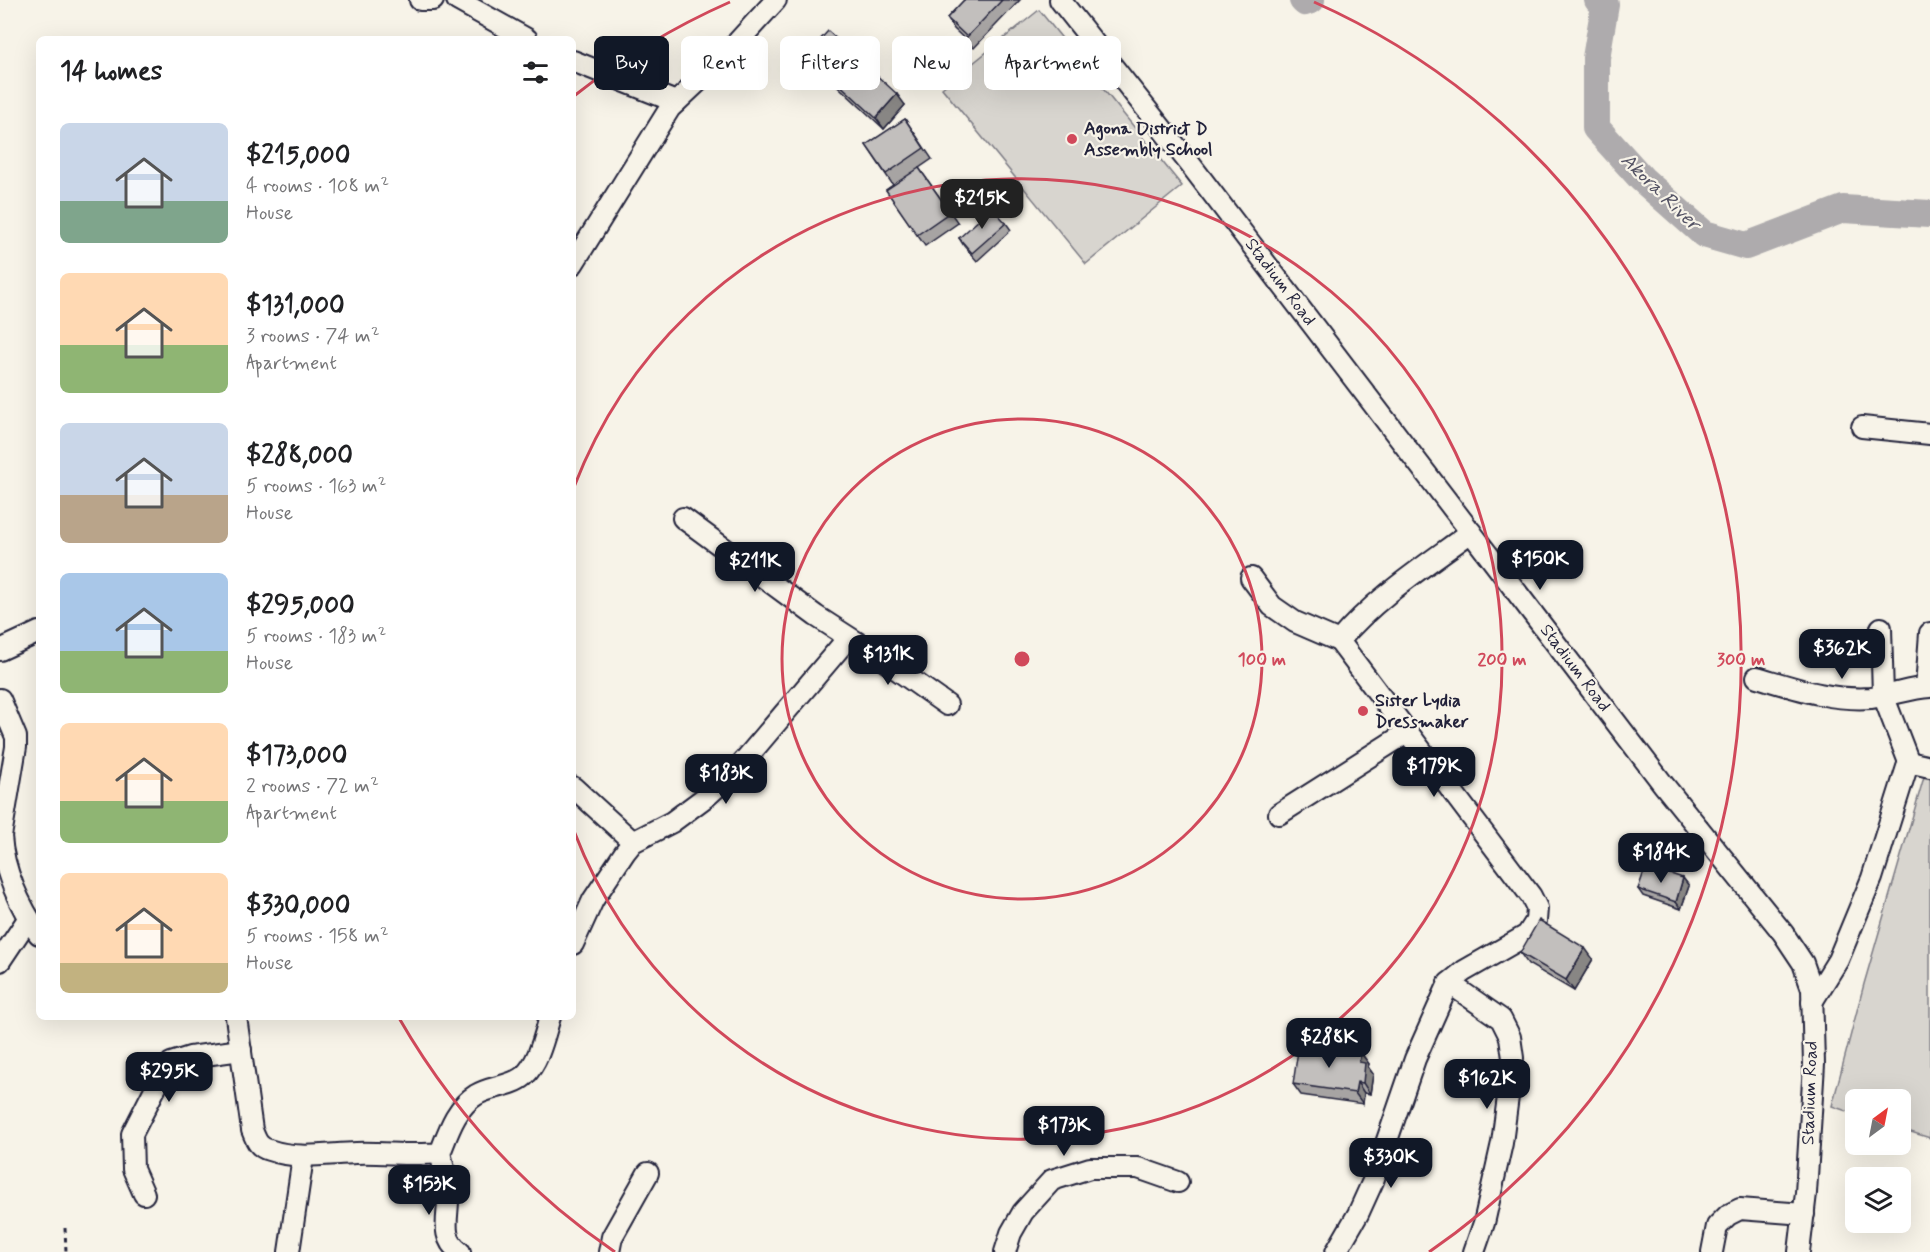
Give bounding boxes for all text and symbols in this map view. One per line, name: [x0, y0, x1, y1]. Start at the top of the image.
chip: Buy: [594, 36, 669, 90]
chip: Rent: [681, 36, 768, 90]
chip: Filters: [780, 36, 880, 90]
chip: New: [892, 36, 972, 90]
chip: Apartment: [984, 36, 1121, 90]
text: 14 homes: [60, 55, 162, 89]
icon: filters: [519, 56, 552, 89]
place label: Agona District D Assembly School: [1084, 117, 1212, 162]
marker: Agona District D Assembly School: [1065, 132, 1079, 146]
text: $215,000: [246, 139, 350, 173]
icon: home: [108, 147, 180, 219]
water label: Akora River: [1614, 147, 1708, 239]
text: 4 rooms · 108 m²: [246, 173, 389, 200]
pin: $215K: [940, 179, 1024, 230]
text: $215K: [954, 185, 1010, 212]
text: House: [246, 200, 293, 227]
street label: Stadium Road: [1239, 233, 1321, 331]
text: $131,000: [246, 289, 345, 323]
icon: home: [108, 297, 180, 369]
text: 3 rooms · 74 m²: [246, 323, 380, 350]
text: Apartment: [246, 350, 337, 377]
text: $288,000: [246, 439, 353, 473]
icon: home: [108, 447, 180, 519]
text: 5 rooms · 163 m²: [246, 473, 386, 500]
text: House: [246, 500, 293, 527]
pin: $150K: [1498, 540, 1582, 591]
pin: $211K: [713, 542, 797, 593]
text: $150K: [1511, 546, 1569, 573]
text: $211K: [729, 548, 781, 575]
text: $295,000: [246, 589, 355, 623]
icon: home: [108, 597, 180, 669]
street label: Stadium Road: [1534, 619, 1616, 717]
text: 5 rooms · 183 m²: [246, 623, 386, 650]
pin: $362K: [1800, 629, 1884, 680]
pin: $131K: [846, 635, 930, 686]
text: $362K: [1813, 635, 1871, 662]
text: $131K: [862, 641, 914, 668]
text: 100 m: [1238, 648, 1286, 672]
text: 200 m: [1477, 648, 1527, 672]
text: 300 m: [1717, 648, 1765, 672]
centre of rings: [1012, 649, 1032, 669]
text: House: [246, 650, 293, 677]
place label: Sister Lydia Dressmaker: [1375, 689, 1469, 734]
marker: Sister Lydia Dressmaker: [1356, 704, 1370, 718]
text: $173,000: [246, 739, 347, 773]
icon: home: [108, 747, 180, 819]
pin: $179K: [1392, 747, 1476, 798]
text: $179K: [1406, 753, 1462, 780]
pin: $183K: [684, 754, 768, 805]
text: $183K: [699, 760, 753, 787]
text: 2 rooms · 72 m²: [246, 773, 379, 800]
text: Apartment: [246, 800, 337, 827]
pin: $184K: [1619, 833, 1703, 884]
text: $184K: [1632, 839, 1690, 866]
text: $330,000: [246, 889, 350, 923]
icon: home: [108, 897, 180, 969]
text: 5 rooms · 158 m²: [246, 923, 389, 950]
text: House: [246, 950, 293, 977]
pin: $288K: [1287, 1018, 1371, 1069]
text: $288K: [1300, 1024, 1358, 1051]
street label: Stadium Road: [1796, 1040, 1824, 1146]
pin: $295K: [127, 1052, 211, 1103]
text: $295K: [140, 1058, 198, 1085]
pin: $162K: [1445, 1059, 1529, 1110]
text: $162K: [1458, 1065, 1516, 1092]
north arrow: [1845, 1089, 1911, 1155]
map controls: [1845, 1089, 1911, 1233]
pin: $173K: [1022, 1106, 1106, 1157]
text: $173K: [1037, 1112, 1091, 1139]
pin: $330K: [1349, 1138, 1433, 1189]
text: $330K: [1363, 1144, 1419, 1171]
pin: $153K: [387, 1165, 471, 1216]
button: layers: [1845, 1167, 1911, 1233]
text: $153K: [402, 1171, 456, 1198]

